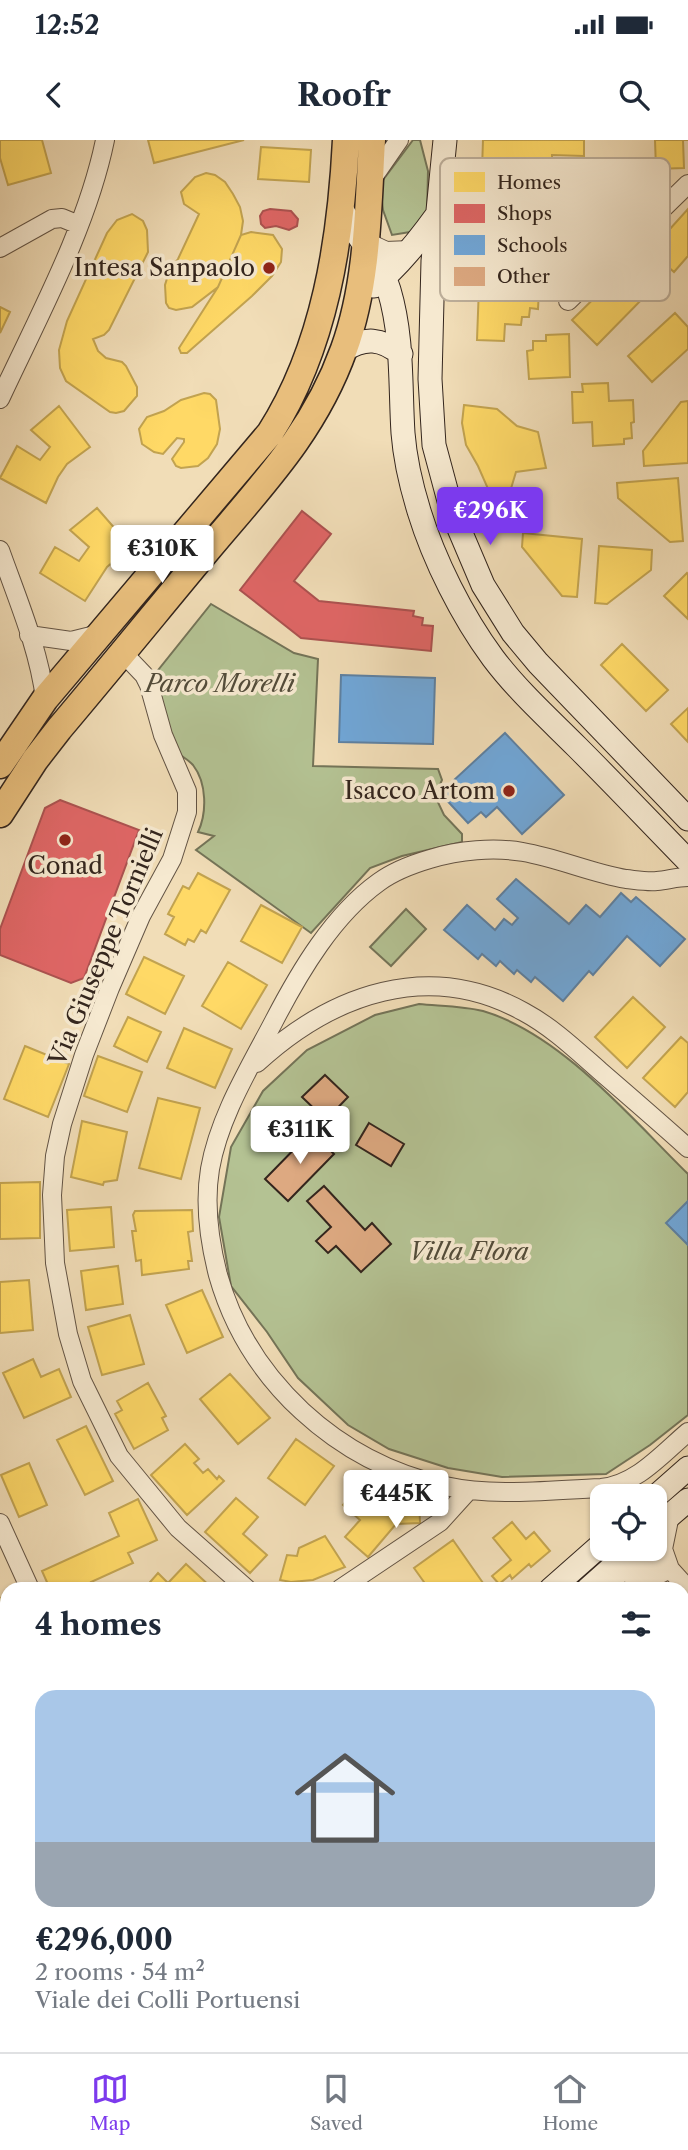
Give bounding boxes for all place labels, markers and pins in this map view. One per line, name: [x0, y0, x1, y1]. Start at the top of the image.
place label: Intesa Sanpaolo: [74, 253, 255, 282]
marker: Intesa Sanpaolo: [261, 260, 277, 276]
pin: €296K: [441, 488, 539, 547]
pin: €310K: [113, 526, 211, 585]
place label: Isacco Artom: [344, 776, 495, 805]
marker: Isacco Artom: [501, 783, 517, 799]
marker: Conad: [57, 832, 73, 848]
place label: Conad: [27, 851, 103, 880]
pin: €311K: [251, 1107, 349, 1166]
pin: €445K: [347, 1470, 445, 1530]

